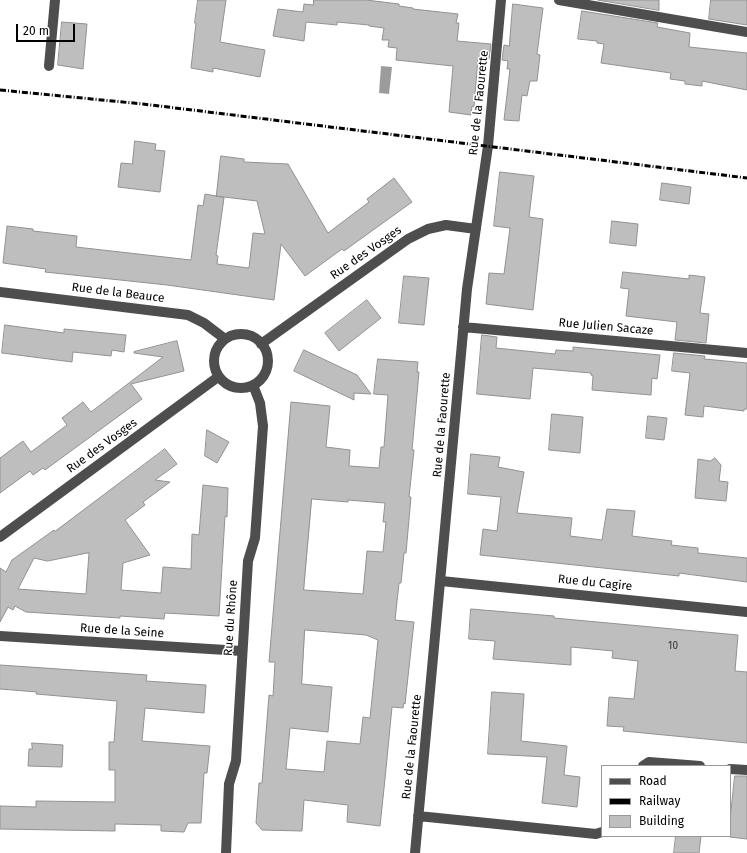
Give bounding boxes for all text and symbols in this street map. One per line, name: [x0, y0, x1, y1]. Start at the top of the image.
scale bar: [18, 16, 77, 42]
text: 20 m: [23, 24, 49, 38]
street label: Rue de la Faourette: [466, 50, 492, 156]
street label: Rue des Vosges: [328, 223, 404, 283]
street label: Rue de la Beauce: [71, 280, 165, 306]
street label: Rue Julien Sacaze: [558, 316, 654, 338]
street label: Rue de la Faourette: [430, 372, 454, 478]
street label: Rue des Vosges: [64, 416, 140, 476]
street label: Rue du Cagire: [557, 572, 633, 594]
street label: Rue du Rhône: [221, 580, 241, 656]
street label: Rue de la Seine: [80, 621, 164, 641]
house number: 10: [668, 640, 678, 652]
street label: Rue de la Faourette: [399, 694, 425, 800]
legend: [601, 765, 731, 837]
text: Road: [639, 774, 667, 788]
text: Railway: [639, 794, 680, 808]
text: Building: [639, 814, 684, 828]

